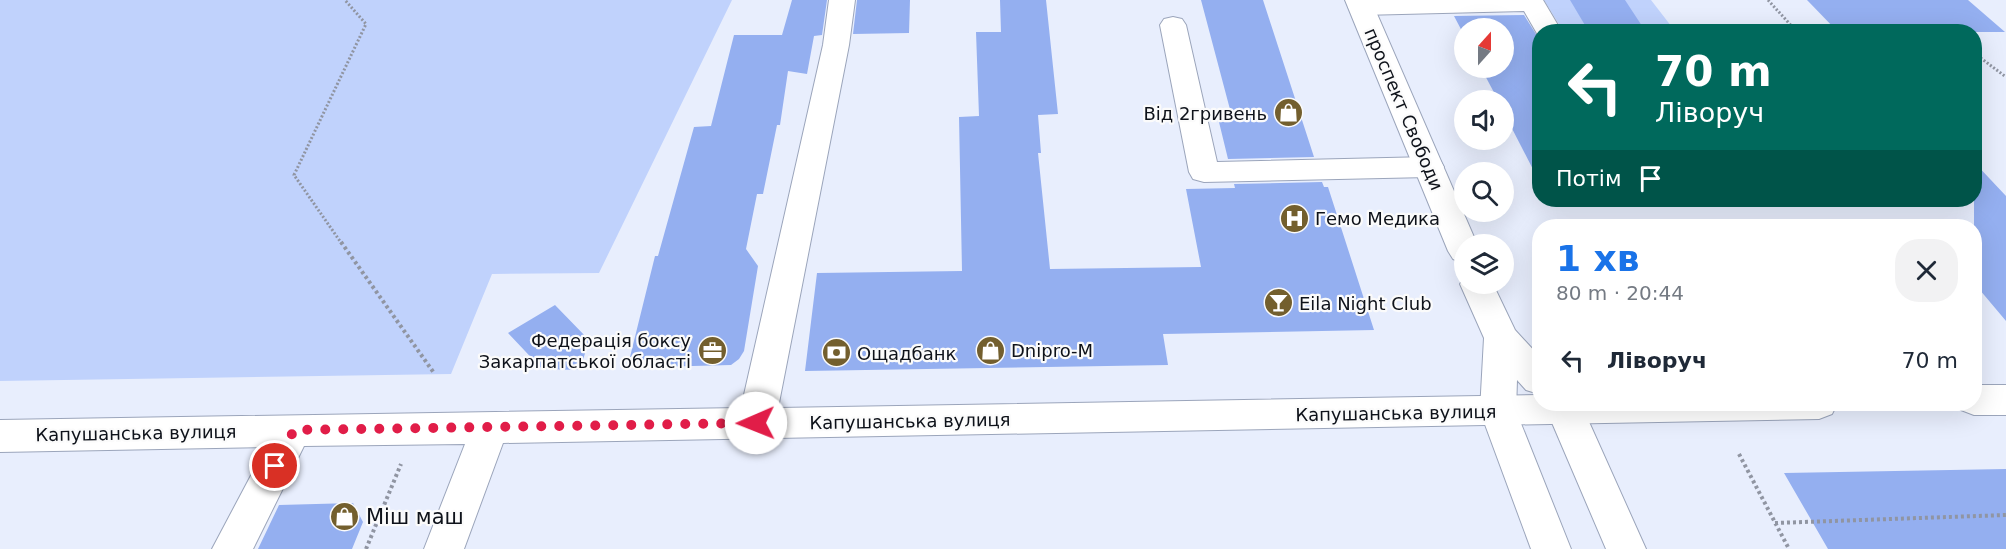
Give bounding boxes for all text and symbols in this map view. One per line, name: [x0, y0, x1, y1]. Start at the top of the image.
north arrow: [1454, 18, 1514, 78]
map controls: [1454, 18, 1514, 294]
street label: проспект Свободи: [1360, 25, 1448, 193]
text: 70 m: [1655, 47, 1772, 96]
icon: left: [1556, 48, 1634, 126]
button: sound: [1454, 90, 1514, 150]
shop icon: Від 2гривень: [1272, 97, 1304, 129]
text: Ліворуч: [1655, 97, 1764, 128]
place label: Від 2гривень: [1143, 103, 1267, 124]
button: search: [1454, 162, 1514, 222]
icon: arrive: [1634, 162, 1667, 195]
text: Потім: [1556, 166, 1622, 191]
hospital icon: Гемо Медика: [1278, 202, 1310, 234]
place label: Гемо Медика: [1315, 208, 1440, 229]
button: layers: [1454, 234, 1514, 294]
text: 1 хв: [1556, 238, 1640, 279]
button: close: [1895, 239, 1958, 302]
text: 80 m · 20:44: [1556, 281, 1684, 305]
bar icon: Eila Night Club: [1262, 287, 1294, 319]
place label: Eila Night Club: [1299, 293, 1432, 314]
place label: Федерація боксу Закарпатської області: [479, 330, 691, 372]
office icon: Федерація боксу Закарпатської області: [696, 334, 728, 366]
shop icon: Dnipro-M: [974, 334, 1006, 366]
bank icon: Ощадбанк: [820, 337, 852, 369]
place label: Dnipro-M: [1011, 340, 1093, 361]
place label: Ощадбанк: [857, 343, 956, 364]
icon: left: [1556, 344, 1589, 377]
text: Ліворуч: [1607, 348, 1707, 373]
text: 70 m: [1902, 348, 1958, 373]
position arrow: [724, 391, 788, 455]
street label: Капушанська вулиця: [1295, 401, 1497, 425]
street label: Капушанська вулиця: [809, 409, 1011, 433]
street label: Капушанська вулиця: [35, 421, 237, 445]
pin: [249, 440, 300, 491]
icon: arrive: [258, 449, 291, 482]
shop icon: Міш маш: [329, 501, 361, 533]
place label: Міш маш: [366, 505, 464, 529]

